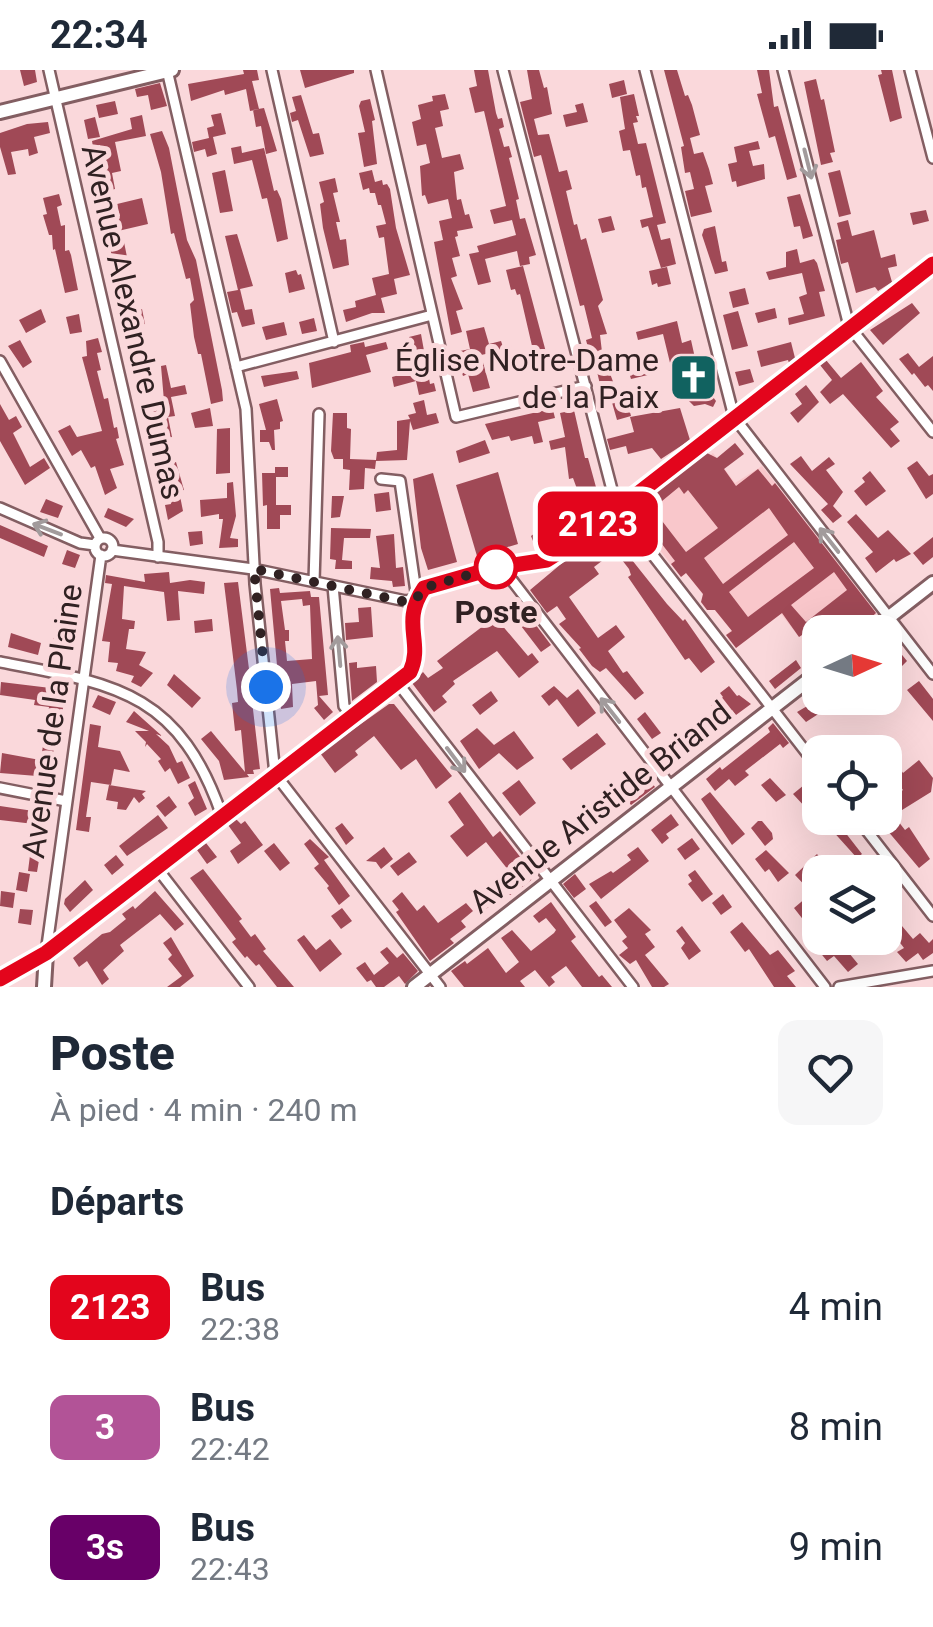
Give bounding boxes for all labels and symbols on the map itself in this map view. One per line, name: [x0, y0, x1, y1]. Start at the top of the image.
street label: Avenue Alexandre Dumas: [74, 141, 192, 503]
one-way arrow: [799, 148, 818, 179]
place label: Église Notre-Dame de la Paix: [395, 341, 659, 416]
church icon: Église Notre-Dame de la Paix: [668, 352, 720, 404]
line badge: 2123: [528, 492, 668, 556]
one-way arrow: [32, 519, 63, 537]
one-way arrow: [818, 528, 840, 554]
marker: Poste: [475, 546, 517, 588]
street label: Avenue de la Plaine: [14, 581, 90, 861]
place label: Poste: [454, 593, 538, 631]
north arrow: [802, 615, 902, 715]
one-way arrow: [330, 636, 349, 668]
your location: [241, 662, 291, 712]
street label: Avenue Aristide Briand: [462, 693, 738, 921]
one-way arrow: [600, 697, 621, 724]
one-way arrow: [446, 746, 467, 773]

